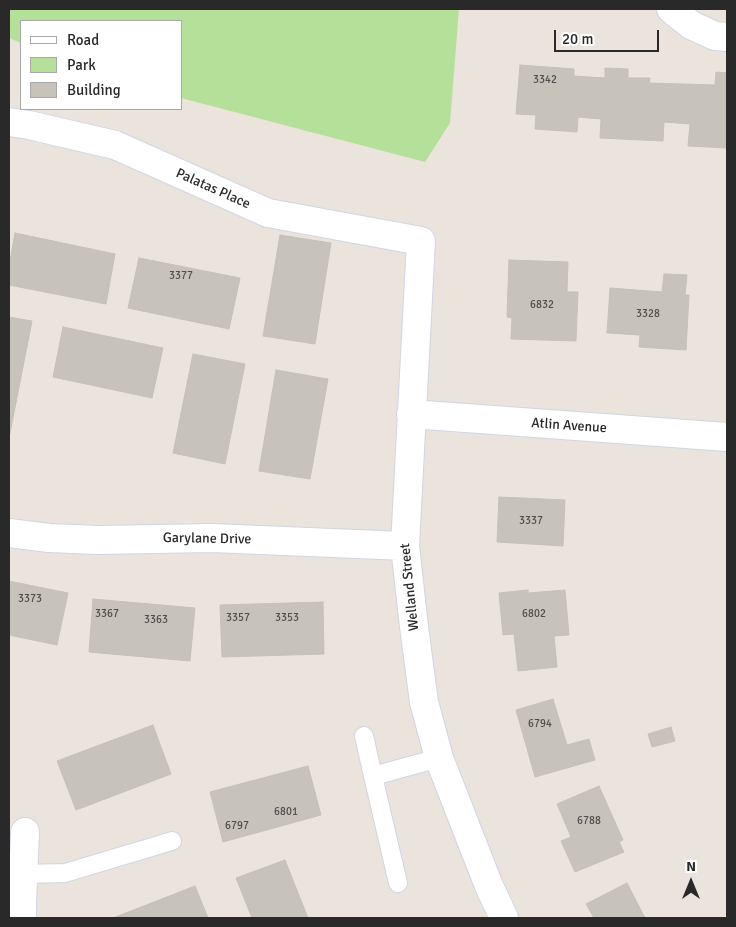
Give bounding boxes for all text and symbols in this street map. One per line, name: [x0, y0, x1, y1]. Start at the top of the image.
legend: [20, 20, 182, 110]
scale bar: [556, 20, 661, 52]
text: 20 m: [562, 30, 593, 48]
text: Road: [67, 31, 99, 49]
text: Park: [67, 56, 96, 74]
house number: 3342: [533, 73, 557, 87]
text: Building: [67, 81, 121, 99]
street label: Palatas Place: [173, 165, 253, 213]
house number: 3377: [169, 269, 193, 283]
house number: 6832: [530, 298, 554, 312]
house number: 3328: [636, 307, 660, 321]
street label: Atlin Avenue: [531, 415, 607, 437]
house number: 3337: [519, 514, 543, 528]
street label: Garylane Drive: [163, 530, 251, 548]
street label: Welland Street: [397, 542, 423, 632]
house number: 3373: [18, 592, 42, 606]
house number: 3367: [95, 607, 119, 621]
house number: 6802: [522, 607, 546, 621]
house number: 3357: [226, 611, 250, 625]
house number: 3353: [275, 611, 299, 625]
house number: 3363: [144, 613, 168, 627]
house number: 6794: [528, 717, 552, 731]
house number: 6801: [274, 805, 298, 819]
house number: 6788: [577, 814, 601, 828]
house number: 6797: [225, 819, 249, 833]
north arrow: [666, 857, 716, 907]
text: N: [686, 858, 696, 875]

